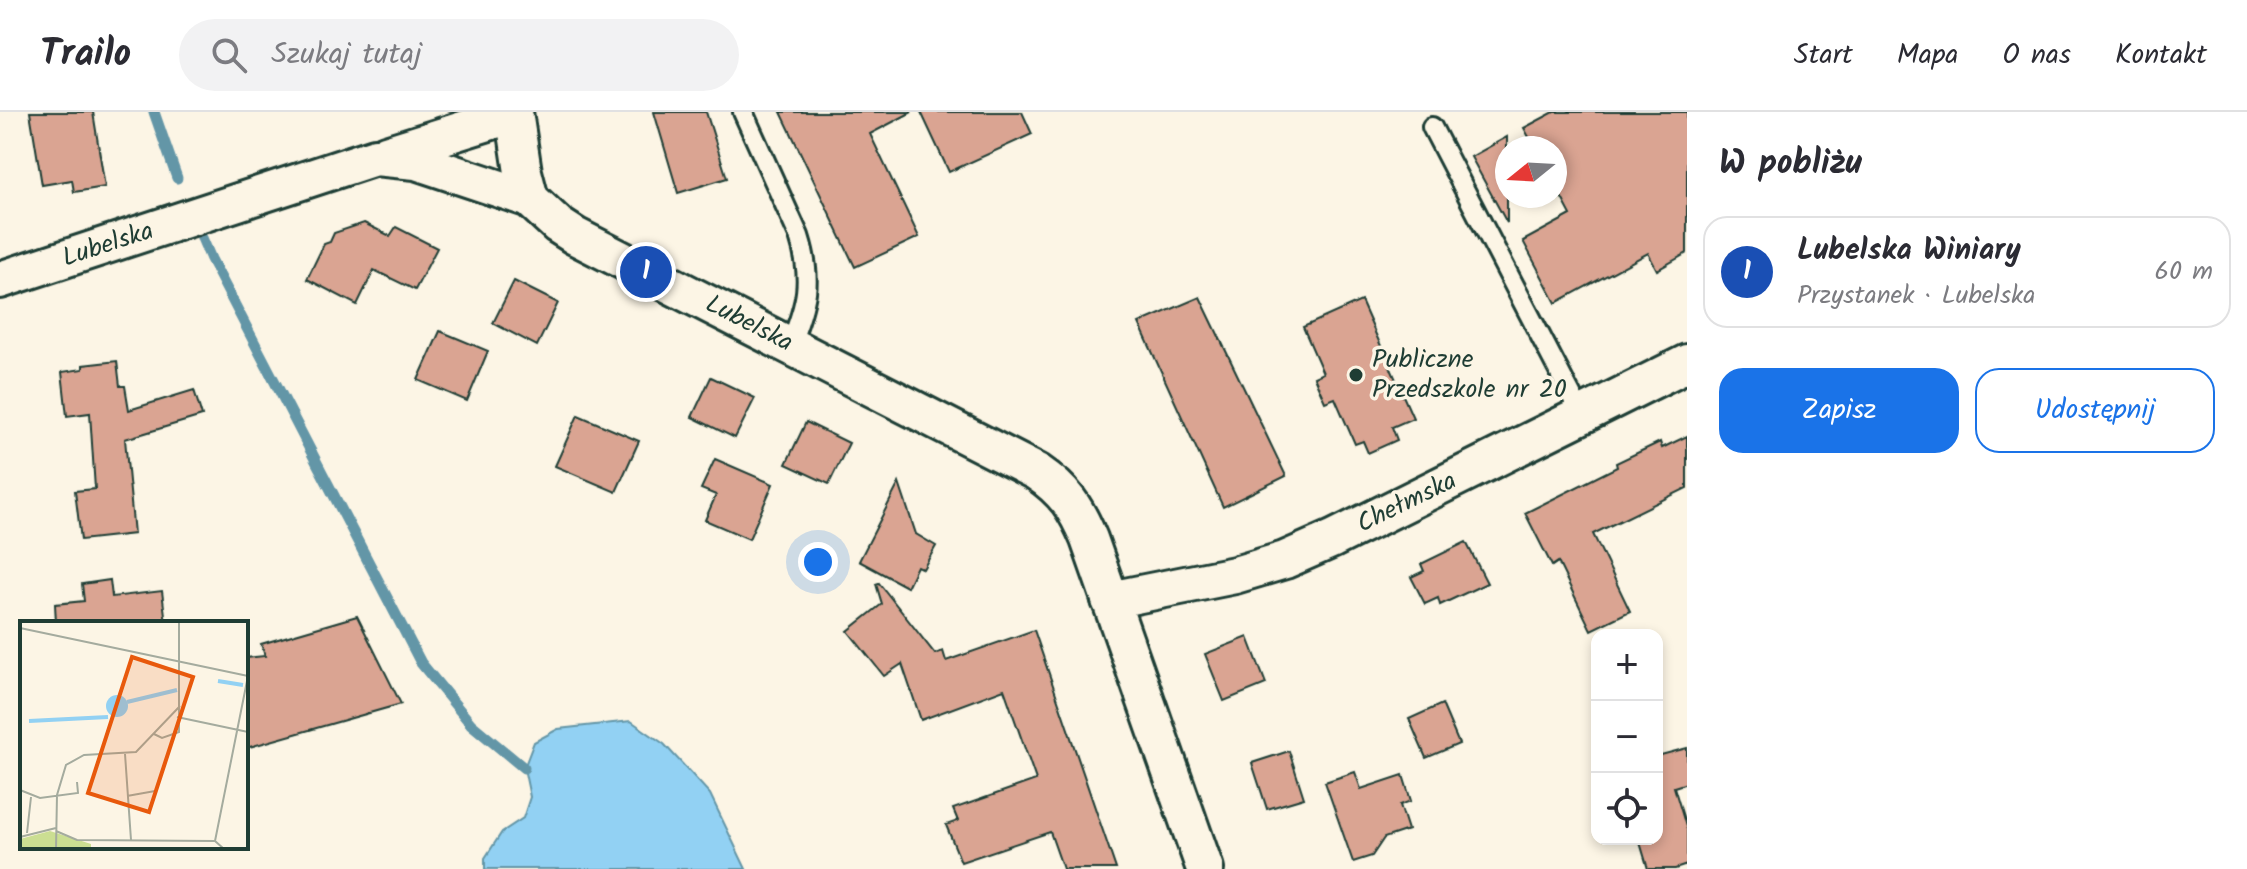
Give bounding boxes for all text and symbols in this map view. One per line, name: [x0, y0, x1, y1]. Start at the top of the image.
search box: [179, 19, 739, 91]
text: Trailo: [40, 25, 131, 85]
text: Szukaj tutaj: [271, 31, 422, 79]
icon: search: [207, 33, 251, 77]
text: Start: [1794, 33, 1853, 78]
text: Mapa: [1897, 33, 1959, 78]
text: O nas: [2003, 33, 2071, 78]
text: Kontakt: [2115, 33, 2207, 78]
north arrow: [1495, 136, 1567, 208]
text: W pobliżu: [1719, 137, 1862, 191]
street label: Lubelska: [57, 211, 159, 279]
text: Lubelska Winiary: [1797, 227, 2021, 275]
pin: 1: [620, 242, 672, 302]
text: 1: [1743, 251, 1751, 293]
text: 60 m: [2154, 251, 2213, 293]
text: Przystanek · Lubelska: [1797, 275, 2035, 317]
street label: Lubelska: [698, 284, 800, 364]
place label: Publiczne Przedszkole nr 20: [1372, 339, 1567, 411]
marker: Publiczne Przedszkole nr 20: [1347, 366, 1365, 384]
button: Zapisz: [1719, 368, 1959, 453]
button: Udostępnij: [1975, 368, 2215, 453]
street label: Chełmska: [1350, 461, 1464, 545]
your location: [798, 542, 838, 582]
inset map: [20, 621, 248, 849]
map controls: [1591, 629, 1663, 845]
button: +: [1591, 629, 1663, 701]
button: −: [1591, 701, 1663, 773]
button: locate: [1591, 773, 1663, 845]

